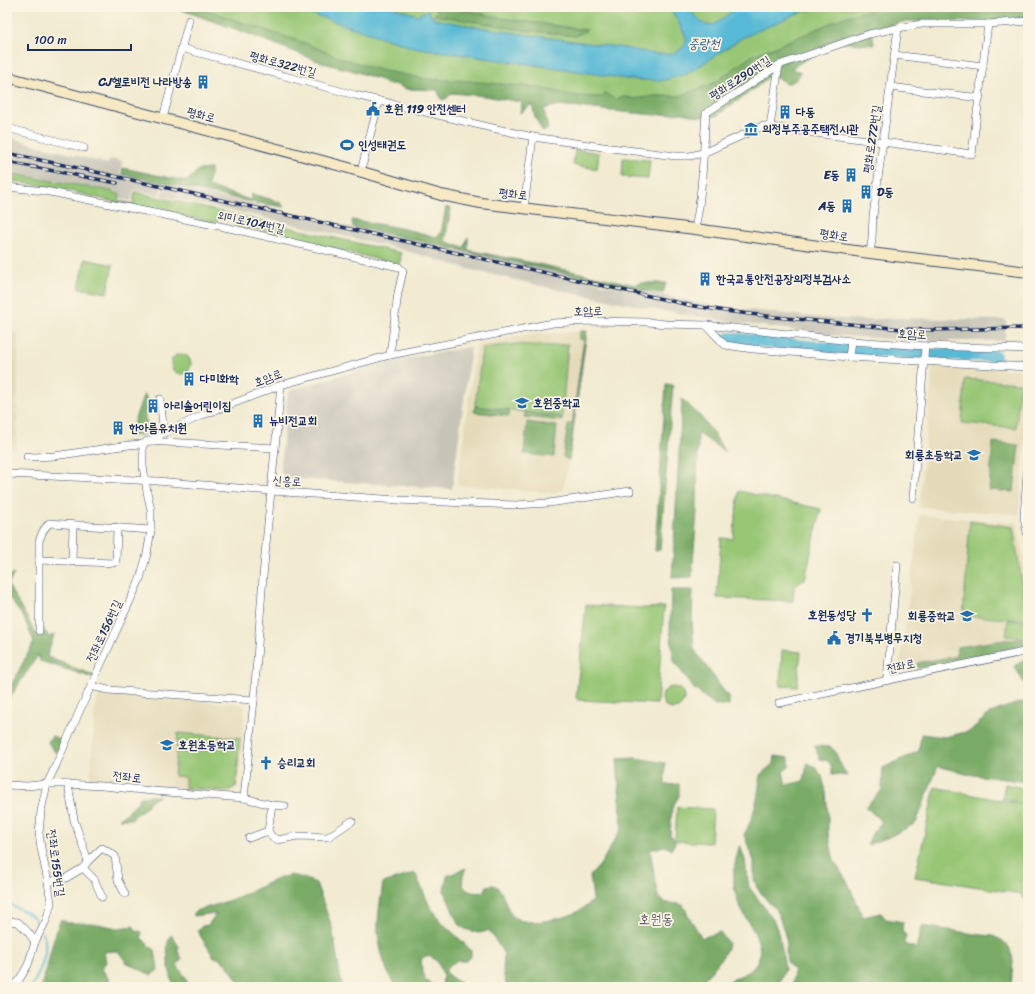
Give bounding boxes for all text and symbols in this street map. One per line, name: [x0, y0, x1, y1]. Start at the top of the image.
scale bar: [28, 26, 131, 52]
text: 100 m: [34, 29, 67, 51]
water label: 중랑천: [688, 32, 721, 55]
street label: 평화로322번길: [247, 44, 319, 84]
street label: 평화로290번길: [705, 49, 776, 106]
place label: CJ헬로비전 나라방송: [98, 71, 192, 93]
building icon: CJ헬로비전 나라방송: [195, 74, 211, 90]
place label: 호원 119 안전센터: [384, 98, 466, 120]
street label: 평화로: [184, 101, 218, 129]
public building icon: 호원 119 안전센터: [365, 101, 381, 117]
place label: 다동: [795, 101, 815, 123]
street label: 평화로272번길: [856, 103, 888, 175]
building icon: 다동: [777, 104, 793, 120]
place label: 의정부주공주택전시관: [762, 118, 859, 140]
museum icon: 의정부주공주택전시관: [743, 121, 759, 137]
place label: 인성태권도: [358, 134, 407, 156]
sports icon: 인성태권도: [339, 137, 355, 153]
place label: E동: [824, 164, 840, 186]
building icon: E동: [843, 167, 859, 183]
place label: D동: [877, 181, 894, 203]
street label: 평화로: [497, 182, 529, 206]
building icon: D동: [858, 184, 874, 200]
place label: A동: [817, 195, 836, 217]
building icon: A동: [839, 198, 855, 214]
street label: 외미로104번길: [215, 204, 287, 240]
street label: 평화로: [818, 222, 850, 248]
place label: 한국교통안전공장의정부검사소: [715, 268, 852, 290]
building icon: 한국교통안전공장의정부검사소: [697, 271, 713, 287]
street label: 호암로: [573, 300, 603, 322]
street label: 호암로: [897, 322, 927, 346]
street label: 호암로: [251, 363, 285, 393]
place label: 다미화학: [199, 368, 239, 390]
building icon: 다미화학: [181, 371, 197, 387]
place label: 호원중학교: [533, 392, 581, 414]
place label: 아리솔어린이집: [164, 395, 232, 417]
school or university icon: 호원중학교: [514, 395, 530, 411]
building icon: 아리솔어린이집: [145, 398, 161, 414]
place label: 뉴비전교회: [269, 410, 317, 432]
building icon: 뉴비전교회: [250, 413, 266, 429]
place label: 한아름유치원: [128, 417, 187, 439]
building icon: 한아름유치원: [110, 420, 126, 436]
place label: 회룡초등학교: [905, 444, 963, 466]
school or university icon: 회룡초등학교: [966, 447, 982, 463]
street label: 신흥로: [272, 469, 302, 493]
street label: 전좌로156번길: [80, 595, 128, 666]
place label: 호원동성당: [808, 604, 856, 626]
place label: 회룡중학교: [908, 605, 956, 627]
church icon: 호원동성당: [859, 607, 875, 623]
school or university icon: 회룡중학교: [959, 608, 975, 624]
place label: 경기북부병무지청: [845, 627, 922, 649]
public building icon: 경기북부병무지청: [826, 630, 842, 646]
street label: 전좌로: [885, 652, 917, 680]
place label: 호원초등학교: [178, 734, 236, 756]
school or university icon: 호원초등학교: [159, 737, 175, 753]
place label: 승리교회: [277, 752, 316, 774]
church icon: 승리교회: [258, 755, 274, 771]
street label: 전좌로: [111, 765, 143, 789]
street label: 전좌로155번길: [40, 828, 72, 899]
district label: 호원동: [639, 907, 673, 932]

